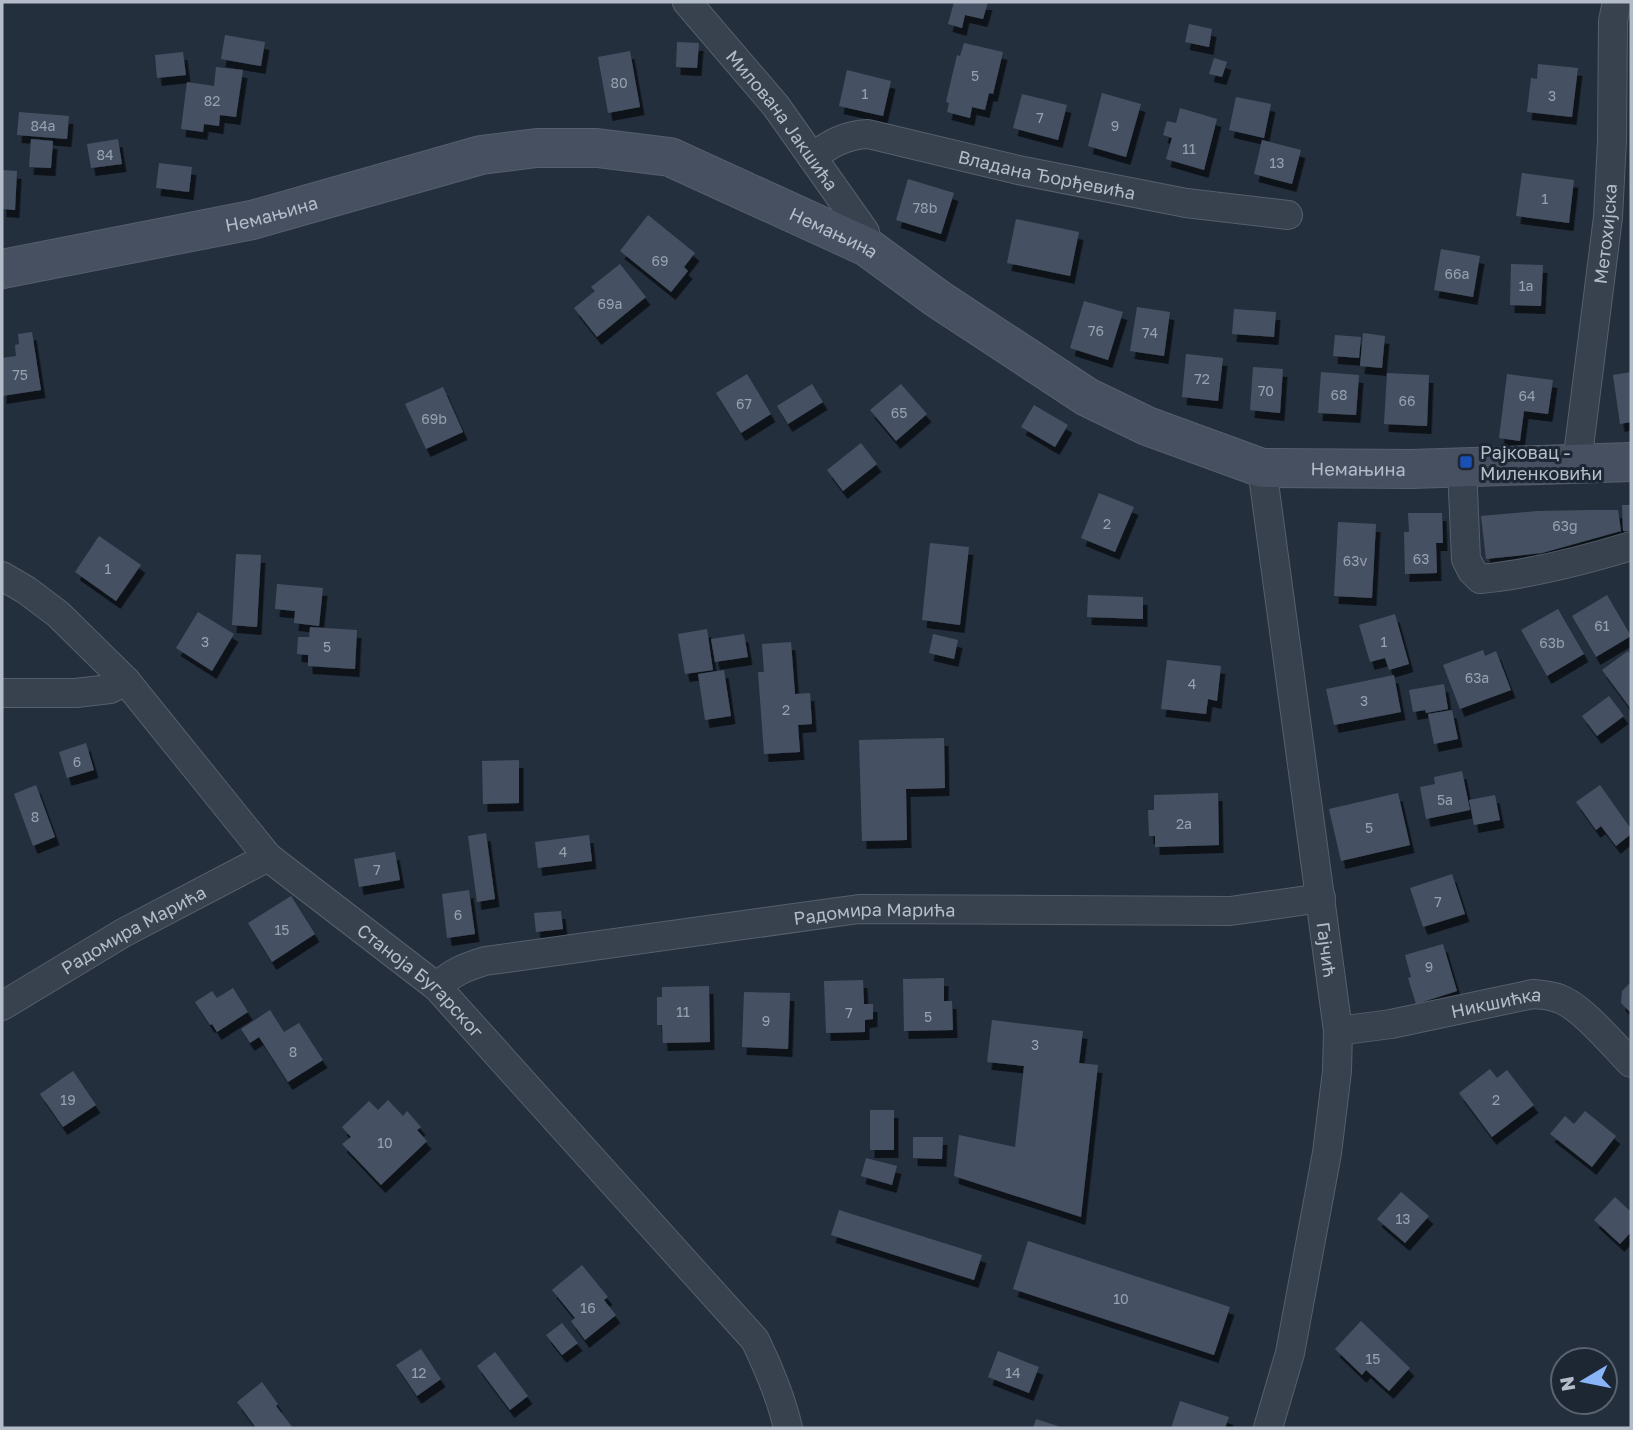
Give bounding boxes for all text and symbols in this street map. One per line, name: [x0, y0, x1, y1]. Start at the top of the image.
street label: Милована Јакшића: [722, 45, 843, 195]
house number: 5: [971, 67, 979, 84]
house number: 80: [610, 74, 628, 91]
house number: 1: [862, 85, 869, 102]
house number: 3: [1548, 87, 1556, 104]
house number: 82: [204, 92, 220, 109]
house number: 7: [1036, 109, 1044, 126]
house number: 84a: [31, 117, 56, 134]
house number: 9: [1111, 117, 1119, 134]
house number: 11: [1182, 140, 1196, 157]
street label: Владана Ђорђевића: [956, 145, 1137, 204]
house number: 84: [96, 146, 114, 163]
house number: 13: [1270, 154, 1284, 171]
street label: Метохијска: [1589, 183, 1621, 285]
house number: 1: [1542, 190, 1549, 207]
street label: Немањина: [223, 191, 320, 236]
house number: 78b: [913, 199, 937, 216]
street label: Немањина: [786, 202, 883, 262]
house number: 69: [652, 252, 668, 269]
house number: 66a: [1445, 265, 1469, 282]
house number: 1a: [1519, 277, 1533, 294]
house number: 69a: [598, 295, 622, 312]
house number: 76: [1088, 322, 1104, 339]
house number: 74: [1142, 324, 1158, 341]
house number: 75: [12, 366, 28, 383]
house number: 72: [1194, 370, 1210, 387]
house number: 70: [1258, 382, 1274, 399]
house number: 68: [1330, 386, 1348, 403]
house number: 64: [1518, 387, 1536, 404]
house number: 66: [1399, 392, 1415, 409]
house number: 67: [736, 395, 752, 412]
house number: 65: [891, 404, 907, 421]
house number: 69b: [421, 410, 447, 427]
place label: Рајковац - Миленковићи: [1480, 441, 1603, 484]
marker: Рајковац - Миленковићи: [1458, 454, 1474, 470]
street label: Немањина: [1311, 457, 1406, 480]
house number: 2: [1103, 515, 1111, 532]
house number: 63g: [1552, 517, 1578, 534]
house number: 63: [1413, 550, 1429, 567]
house number: 63v: [1343, 552, 1367, 569]
house number: 1: [105, 560, 112, 577]
house number: 61: [1594, 617, 1610, 634]
house number: 3: [201, 633, 209, 650]
house number: 1: [1381, 633, 1388, 650]
house number: 63b: [1539, 634, 1565, 651]
house number: 5: [323, 638, 331, 655]
house number: 63a: [1465, 669, 1489, 686]
house number: 4: [1188, 675, 1196, 692]
house number: 3: [1360, 692, 1368, 709]
house number: 2: [782, 701, 790, 718]
house number: 6: [73, 753, 81, 770]
house number: 5a: [1437, 791, 1453, 808]
house number: 8: [31, 808, 39, 825]
house number: 2a: [1176, 815, 1192, 832]
house number: 5: [1365, 819, 1373, 836]
house number: 4: [559, 843, 567, 860]
house number: 7: [373, 861, 381, 878]
street label: Радомира Марића: [57, 881, 210, 979]
house number: 7: [1434, 893, 1442, 910]
street label: Радомира Марића: [792, 898, 955, 929]
house number: 6: [454, 906, 462, 923]
street label: Станоја Бугарског: [353, 919, 488, 1042]
house number: 15: [275, 921, 289, 938]
street label: Гајчић: [1312, 921, 1342, 979]
house number: 9: [1425, 958, 1433, 975]
street label: Никшићка: [1449, 983, 1542, 1022]
house number: 11: [676, 1003, 690, 1020]
house number: 7: [845, 1004, 853, 1021]
house number: 5: [924, 1008, 932, 1025]
house number: 9: [762, 1012, 770, 1029]
house number: 3: [1031, 1036, 1039, 1053]
house number: 8: [289, 1043, 297, 1060]
house number: 19: [60, 1091, 76, 1108]
house number: 2: [1492, 1091, 1500, 1108]
house number: 10: [377, 1134, 393, 1151]
house number: 13: [1396, 1210, 1410, 1227]
house number: 10: [1113, 1290, 1129, 1307]
house number: 16: [580, 1299, 596, 1316]
north arrow: [1549, 1346, 1619, 1416]
house number: 15: [1366, 1350, 1380, 1367]
house number: 12: [412, 1364, 426, 1381]
house number: 14: [1005, 1364, 1021, 1381]
text: N: [1554, 1375, 1579, 1393]

